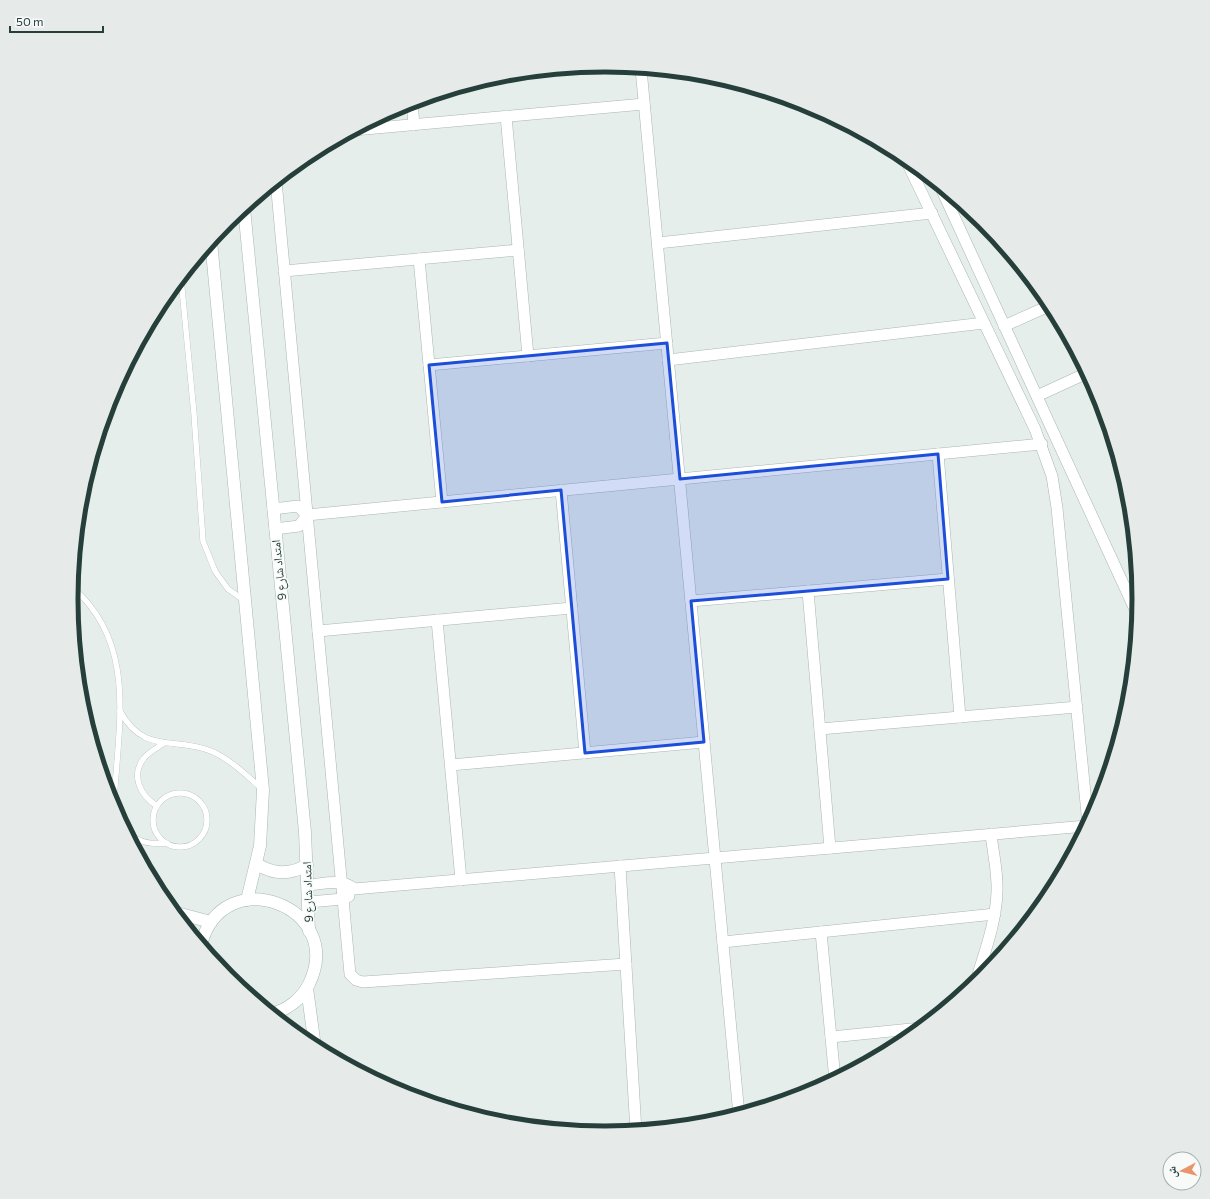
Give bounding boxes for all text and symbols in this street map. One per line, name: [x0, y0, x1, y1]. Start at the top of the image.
scale bar: [10, 8, 103, 34]
text: 50 m: [16, 14, 44, 28]
street label: امتداد شارع 9: [268, 539, 290, 601]
street label: امتداد شارع 9: [299, 861, 317, 923]
north arrow: [1162, 1151, 1202, 1191]
text: ش: [1164, 1165, 1181, 1179]

